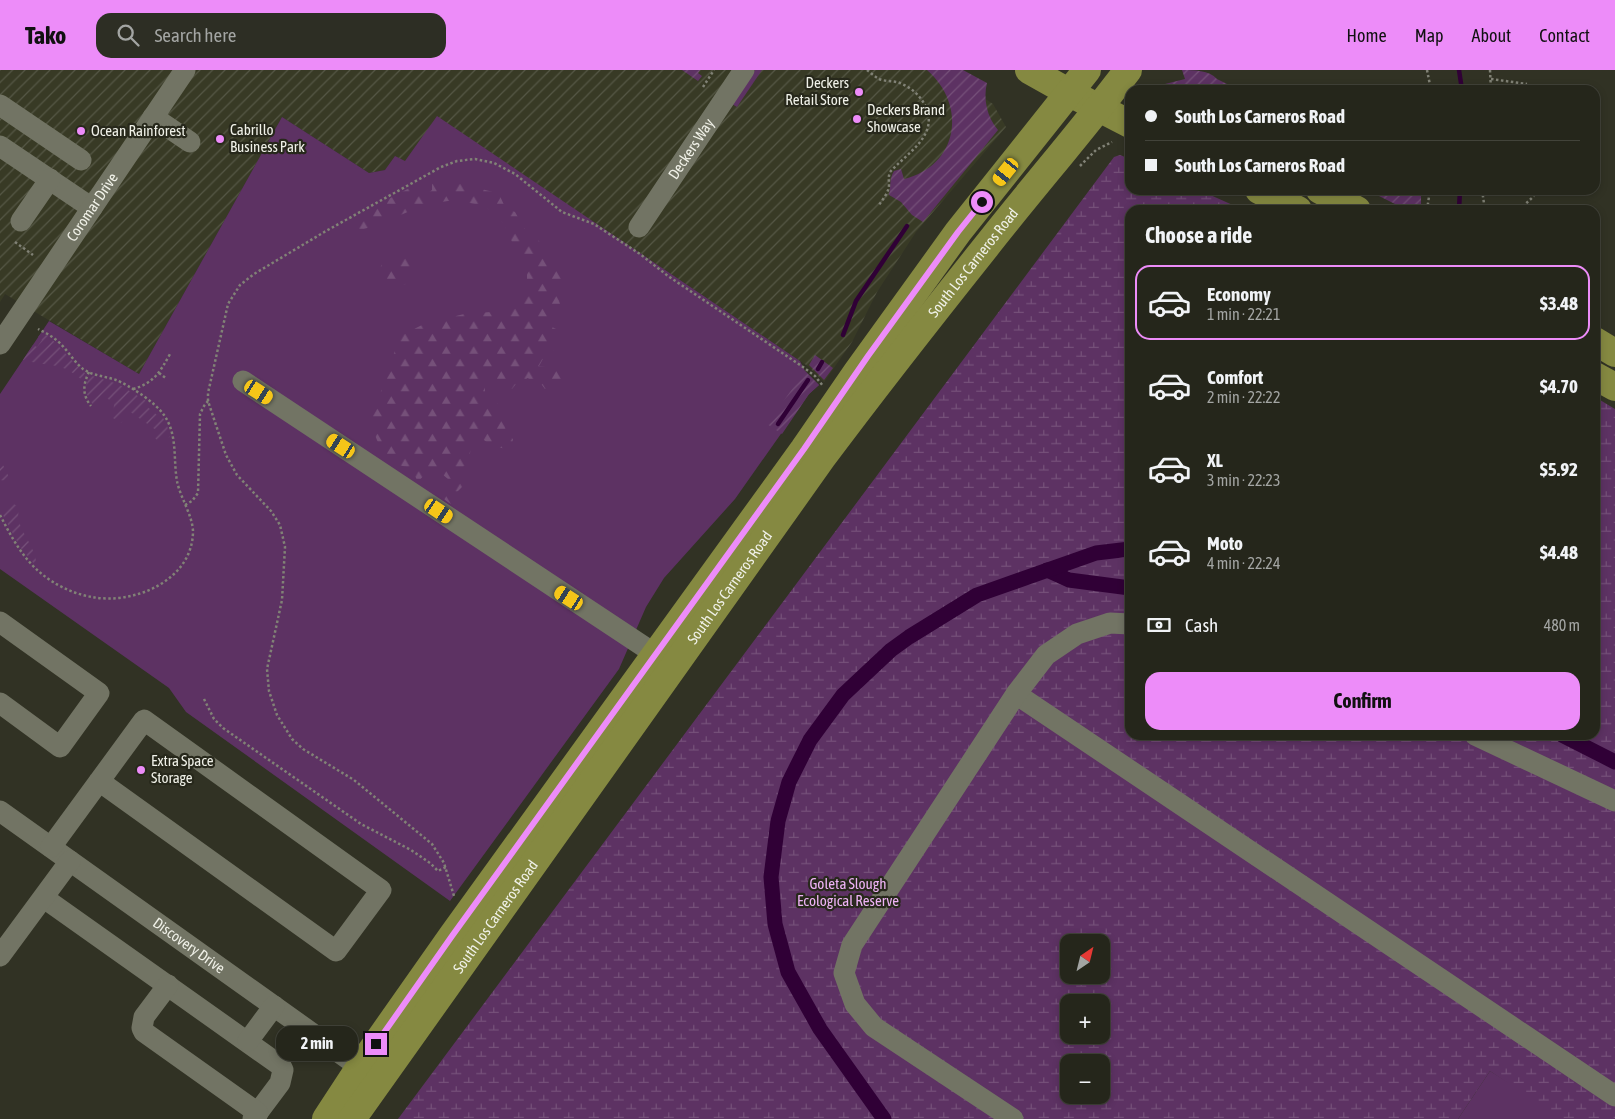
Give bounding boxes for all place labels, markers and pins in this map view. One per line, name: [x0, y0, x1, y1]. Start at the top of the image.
place label: Deckers Retail Store: [785, 74, 849, 108]
marker: Deckers Retail Store: [853, 86, 865, 98]
place label: Deckers Brand Showcase: [867, 101, 945, 135]
marker: Deckers Brand Showcase: [851, 113, 863, 125]
place label: Cabrillo Business Park: [230, 121, 305, 155]
place label: Ocean Rainforest: [91, 122, 186, 139]
marker: Ocean Rainforest: [75, 125, 87, 137]
marker: Cabrillo Business Park: [214, 133, 226, 145]
place label: Extra Space Storage: [151, 752, 214, 786]
marker: Extra Space Storage: [135, 764, 147, 776]

